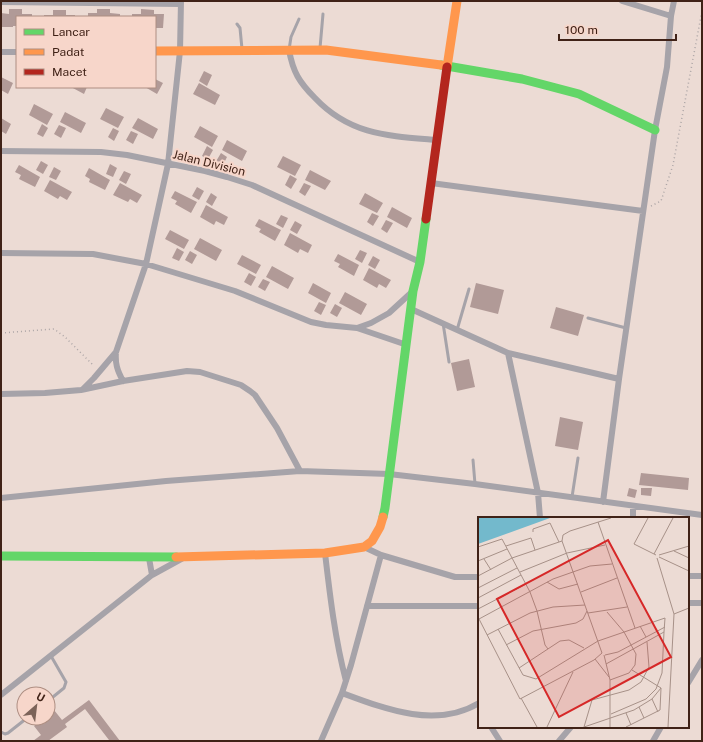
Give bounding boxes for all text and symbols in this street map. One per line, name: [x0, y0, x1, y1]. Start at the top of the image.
legend: [16, 16, 156, 88]
scale bar: [559, 16, 676, 42]
text: 100 m: [565, 23, 598, 37]
text: Lancar: [52, 25, 90, 39]
text: Padat: [52, 45, 85, 59]
text: Macet: [52, 65, 87, 79]
street label: Jalan Division: [171, 147, 247, 179]
inset map: [478, 517, 689, 728]
north arrow: [16, 686, 56, 726]
text: U: [34, 690, 47, 704]

